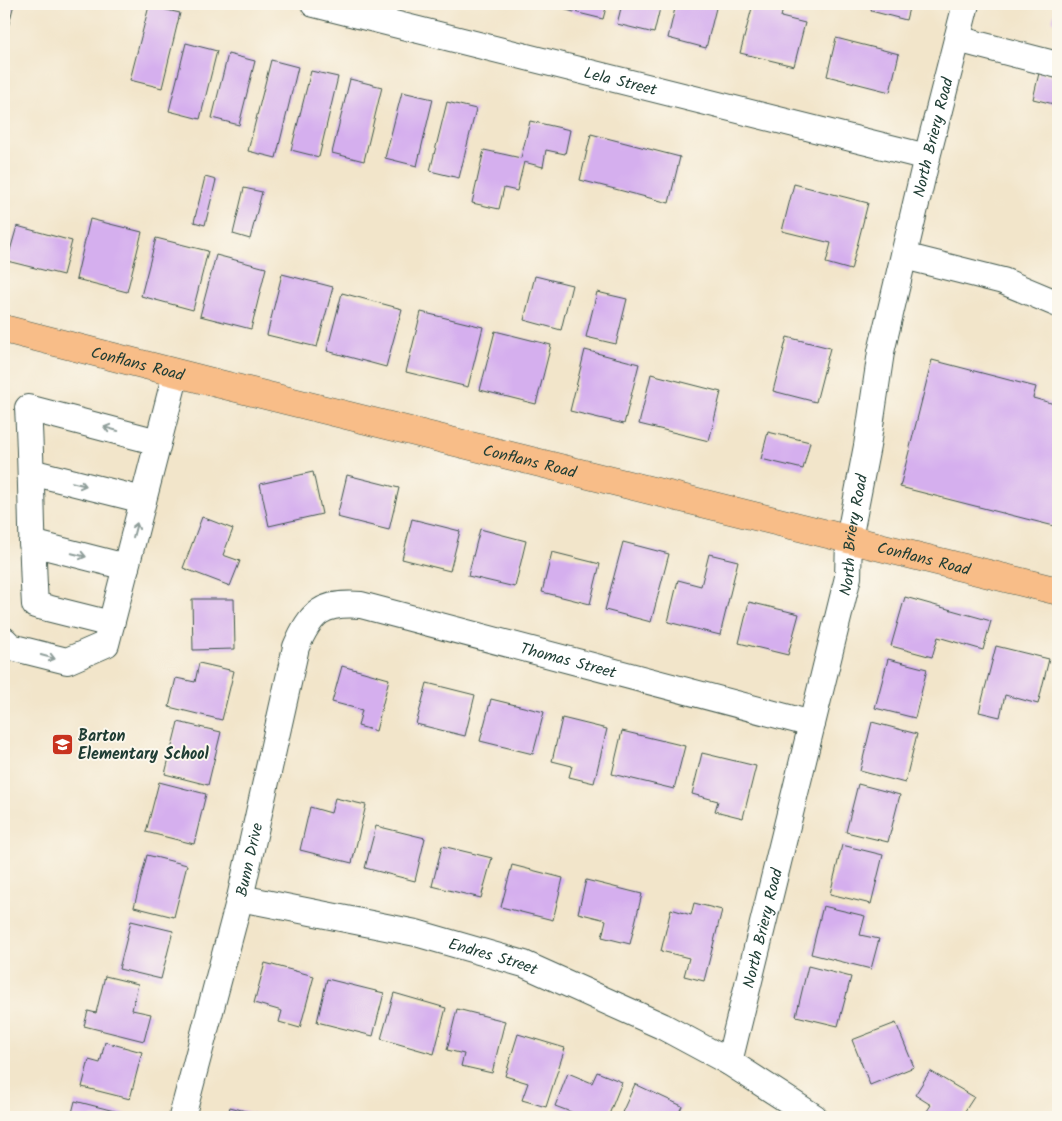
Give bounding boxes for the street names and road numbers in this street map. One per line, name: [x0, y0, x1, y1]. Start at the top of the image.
street label: Lela Street: [581, 61, 660, 103]
street label: North Briery Road: [907, 74, 961, 200]
street label: Conflans Road: [88, 341, 188, 389]
street label: Conflans Road: [480, 438, 580, 486]
street label: North Briery Road: [833, 471, 875, 598]
street label: Conflans Road: [874, 536, 974, 583]
street label: Thomas Street: [517, 637, 620, 686]
street label: Bunn Drive: [230, 821, 270, 899]
street label: North Briery Road: [737, 865, 790, 991]
street label: Endres Street: [445, 932, 542, 983]

